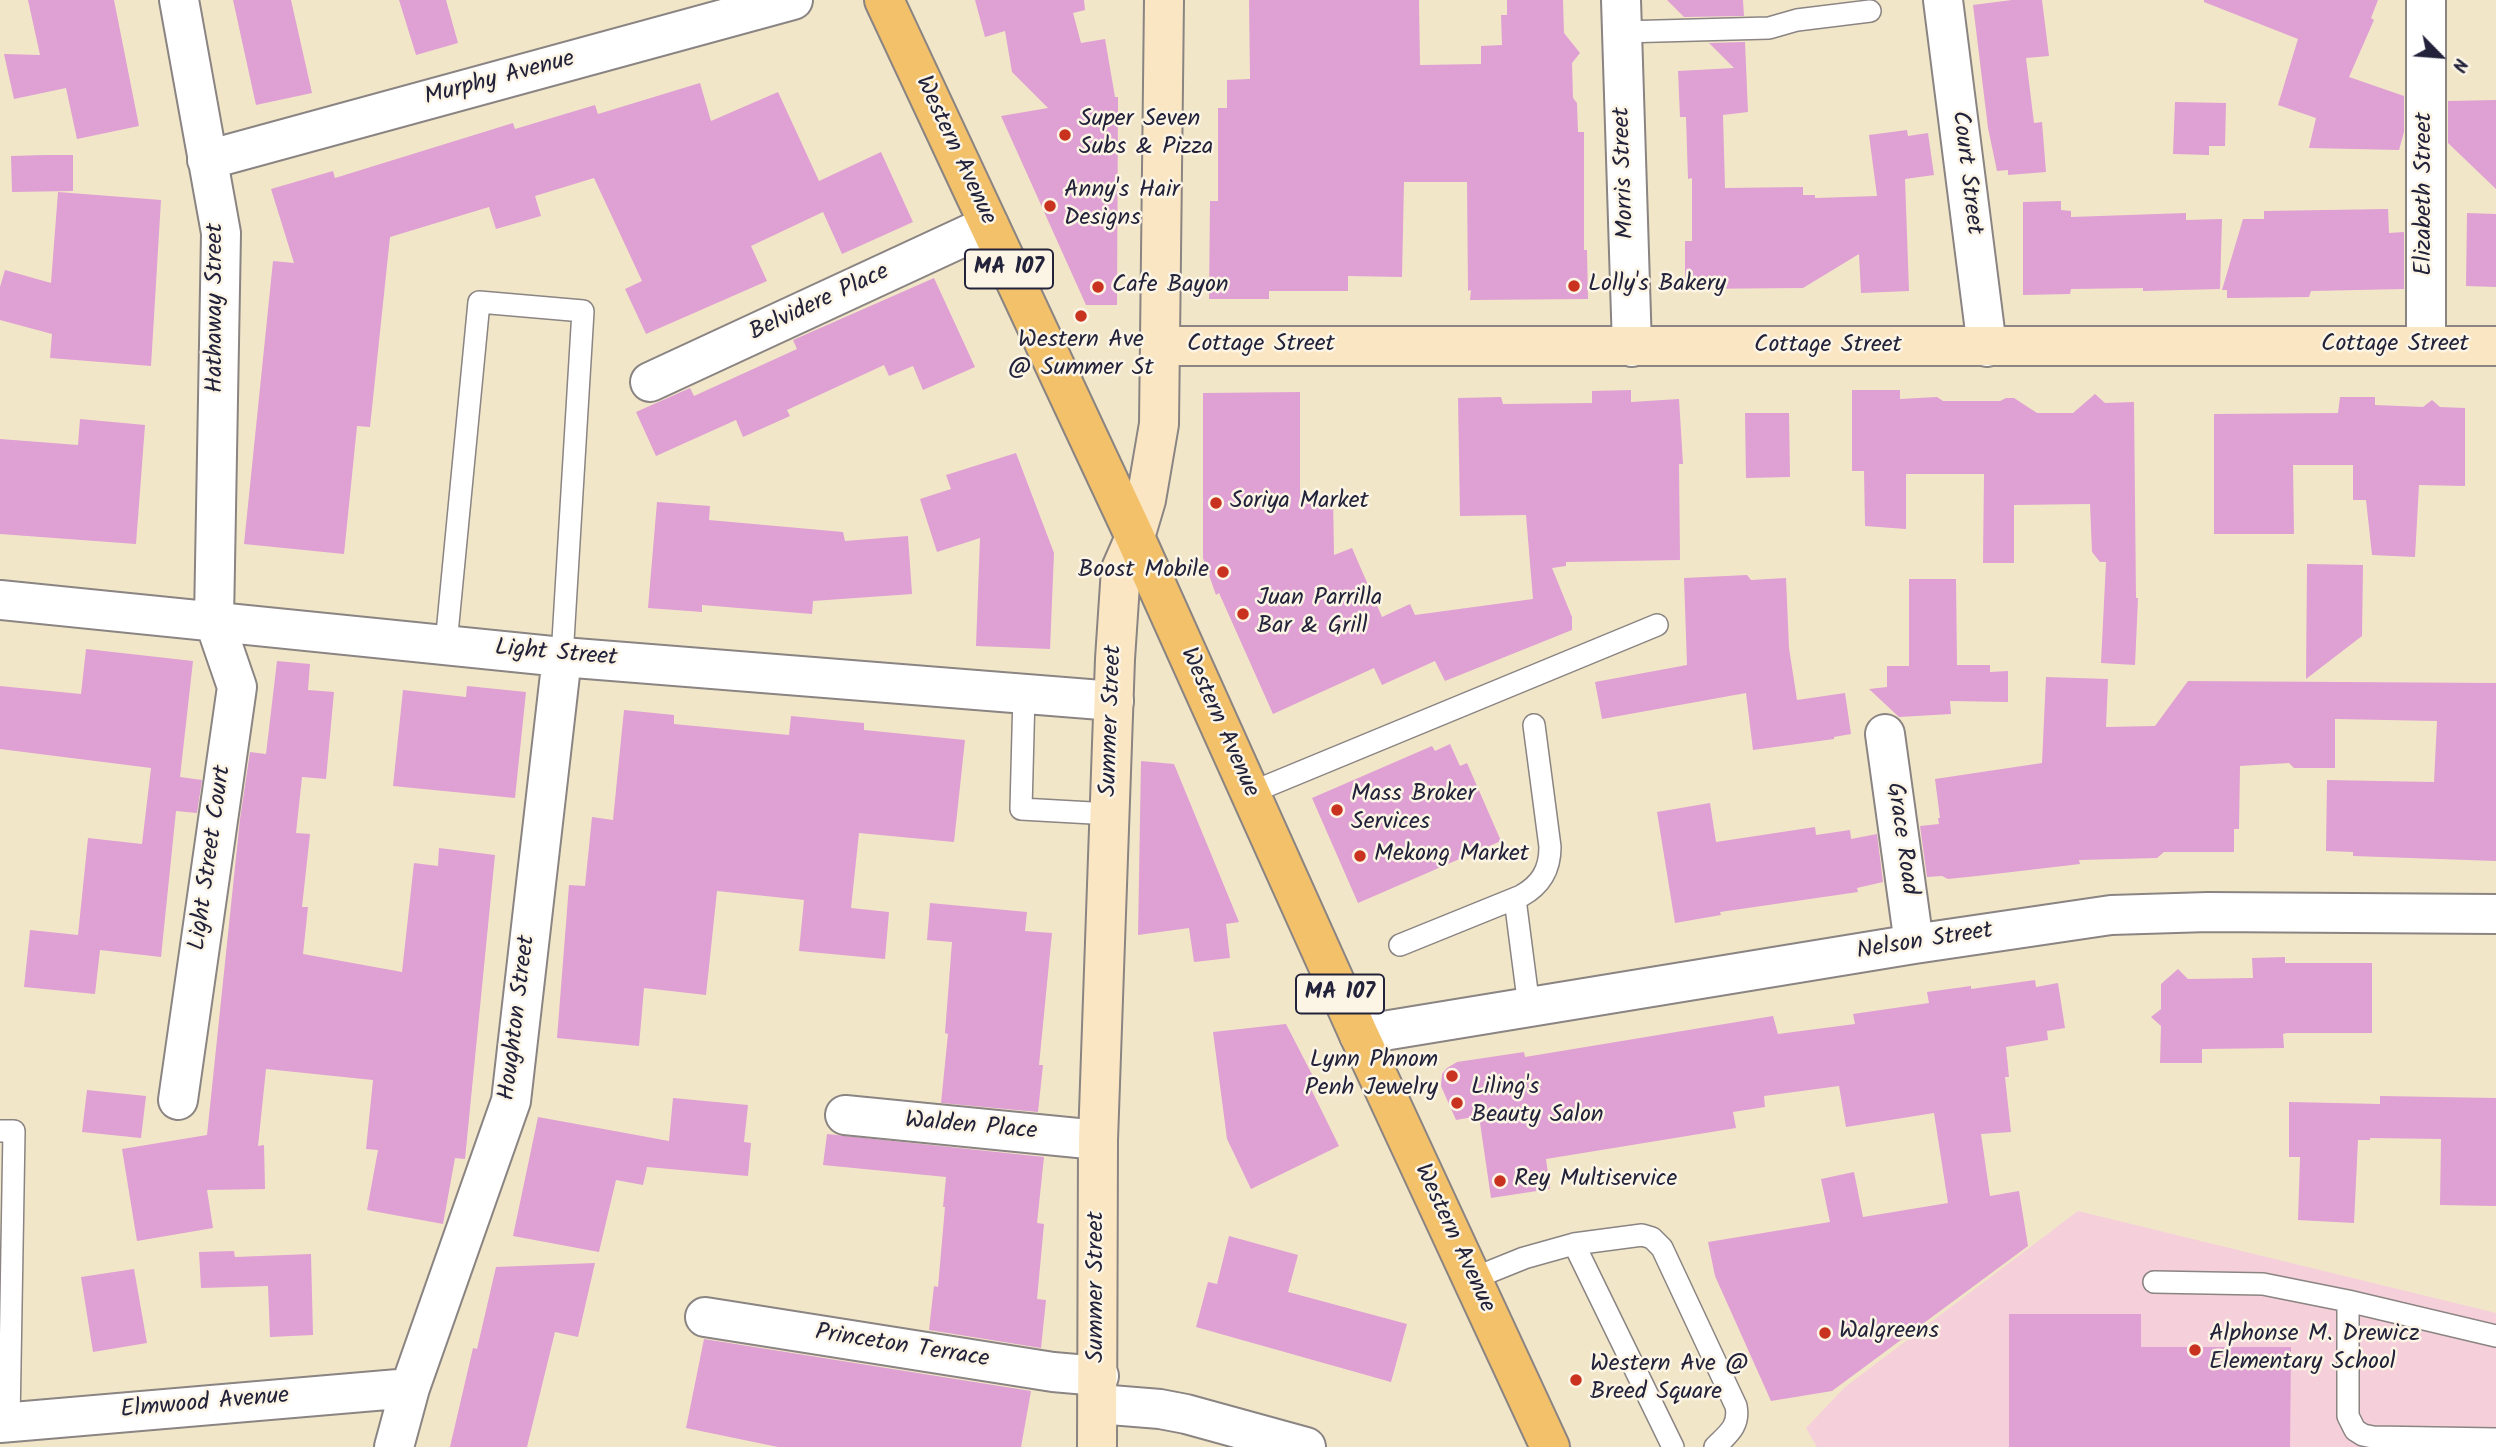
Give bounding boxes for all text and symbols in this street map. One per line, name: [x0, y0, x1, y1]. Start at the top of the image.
north arrow: [2405, 21, 2475, 91]
street label: Murphy Avenue: [422, 46, 578, 114]
text: N: [2443, 53, 2475, 77]
street label: Western Avenue: [907, 72, 1001, 230]
street label: Morris Street: [1609, 106, 1643, 240]
place label: Super Seven Subs & Pizza: [1079, 107, 1213, 163]
street label: Court Street: [1943, 109, 1987, 237]
street label: Elizabeth Street: [2412, 112, 2440, 276]
marker: Super Seven Subs & Pizza: [1057, 127, 1073, 143]
place label: Anny's Hair Designs: [1064, 178, 1180, 234]
marker: Anny's Hair Designs: [1042, 198, 1058, 214]
street label: Hathaway Street: [203, 223, 231, 393]
road number: MA 107: [965, 250, 1053, 288]
street label: Belvidere Place: [746, 259, 894, 349]
place label: Lolly's Bakery: [1588, 272, 1726, 300]
place label: Cafe Bayon: [1112, 273, 1229, 301]
marker: Lolly's Bakery: [1566, 278, 1582, 294]
marker: Cafe Bayon: [1090, 279, 1106, 295]
marker: Western Ave @ Summer St: [1073, 308, 1089, 324]
place label: Western Ave @ Summer St: [1008, 328, 1154, 384]
street label: Cottage Street: [1187, 332, 1335, 360]
street label: Cottage Street: [2321, 332, 2469, 360]
street label: Cottage Street: [1754, 333, 1902, 361]
place label: Soriya Market: [1230, 489, 1369, 517]
marker: Soriya Market: [1208, 495, 1224, 511]
place label: Boost Mobile: [1078, 558, 1209, 586]
marker: Boost Mobile: [1215, 564, 1231, 580]
place label: Juan Parrilla Bar & Grill: [1257, 586, 1382, 642]
marker: Juan Parrilla Bar & Grill: [1235, 606, 1251, 622]
street label: Light Street: [494, 635, 618, 675]
street label: Western Avenue: [1172, 644, 1264, 802]
street label: Summer Street: [1096, 645, 1130, 797]
street label: Light Street Court: [185, 764, 239, 952]
street label: Grace Road: [1878, 781, 1922, 897]
place label: Mass Broker Services: [1351, 782, 1475, 838]
marker: Mass Broker Services: [1329, 802, 1345, 818]
place label: Mekong Market: [1374, 842, 1529, 870]
marker: Mekong Market: [1352, 848, 1368, 864]
street label: Nelson Street: [1855, 918, 1995, 968]
street label: Houghton Street: [495, 934, 543, 1102]
road number: MA 107: [1296, 974, 1384, 1014]
place label: Lynn Phnom Penh Jewelry: [1305, 1048, 1438, 1104]
marker: Lynn Phnom Penh Jewelry: [1444, 1068, 1460, 1084]
place label: Liling's Beauty Salon: [1471, 1075, 1604, 1131]
marker: Liling's Beauty Salon: [1449, 1095, 1465, 1111]
street label: Walden Place: [904, 1108, 1038, 1148]
street label: Western Avenue: [1406, 1160, 1500, 1318]
place label: Rey Multiservice: [1514, 1167, 1677, 1195]
marker: Rey Multiservice: [1492, 1173, 1508, 1189]
street label: Summer Street: [1084, 1211, 1112, 1363]
place label: Walgreens: [1839, 1319, 1939, 1347]
street label: Princeton Terrace: [813, 1320, 991, 1376]
place label: Alphonse M. Drewicz Elementary School: [2209, 1322, 2420, 1378]
marker: Walgreens: [1817, 1325, 1833, 1341]
marker: Alphonse M. Drewicz Elementary School: [2187, 1342, 2203, 1358]
place label: Western Ave @ Breed Square: [1590, 1352, 1749, 1408]
marker: Western Ave @ Breed Square: [1568, 1372, 1584, 1388]
street label: Elmwood Avenue: [119, 1383, 291, 1427]

